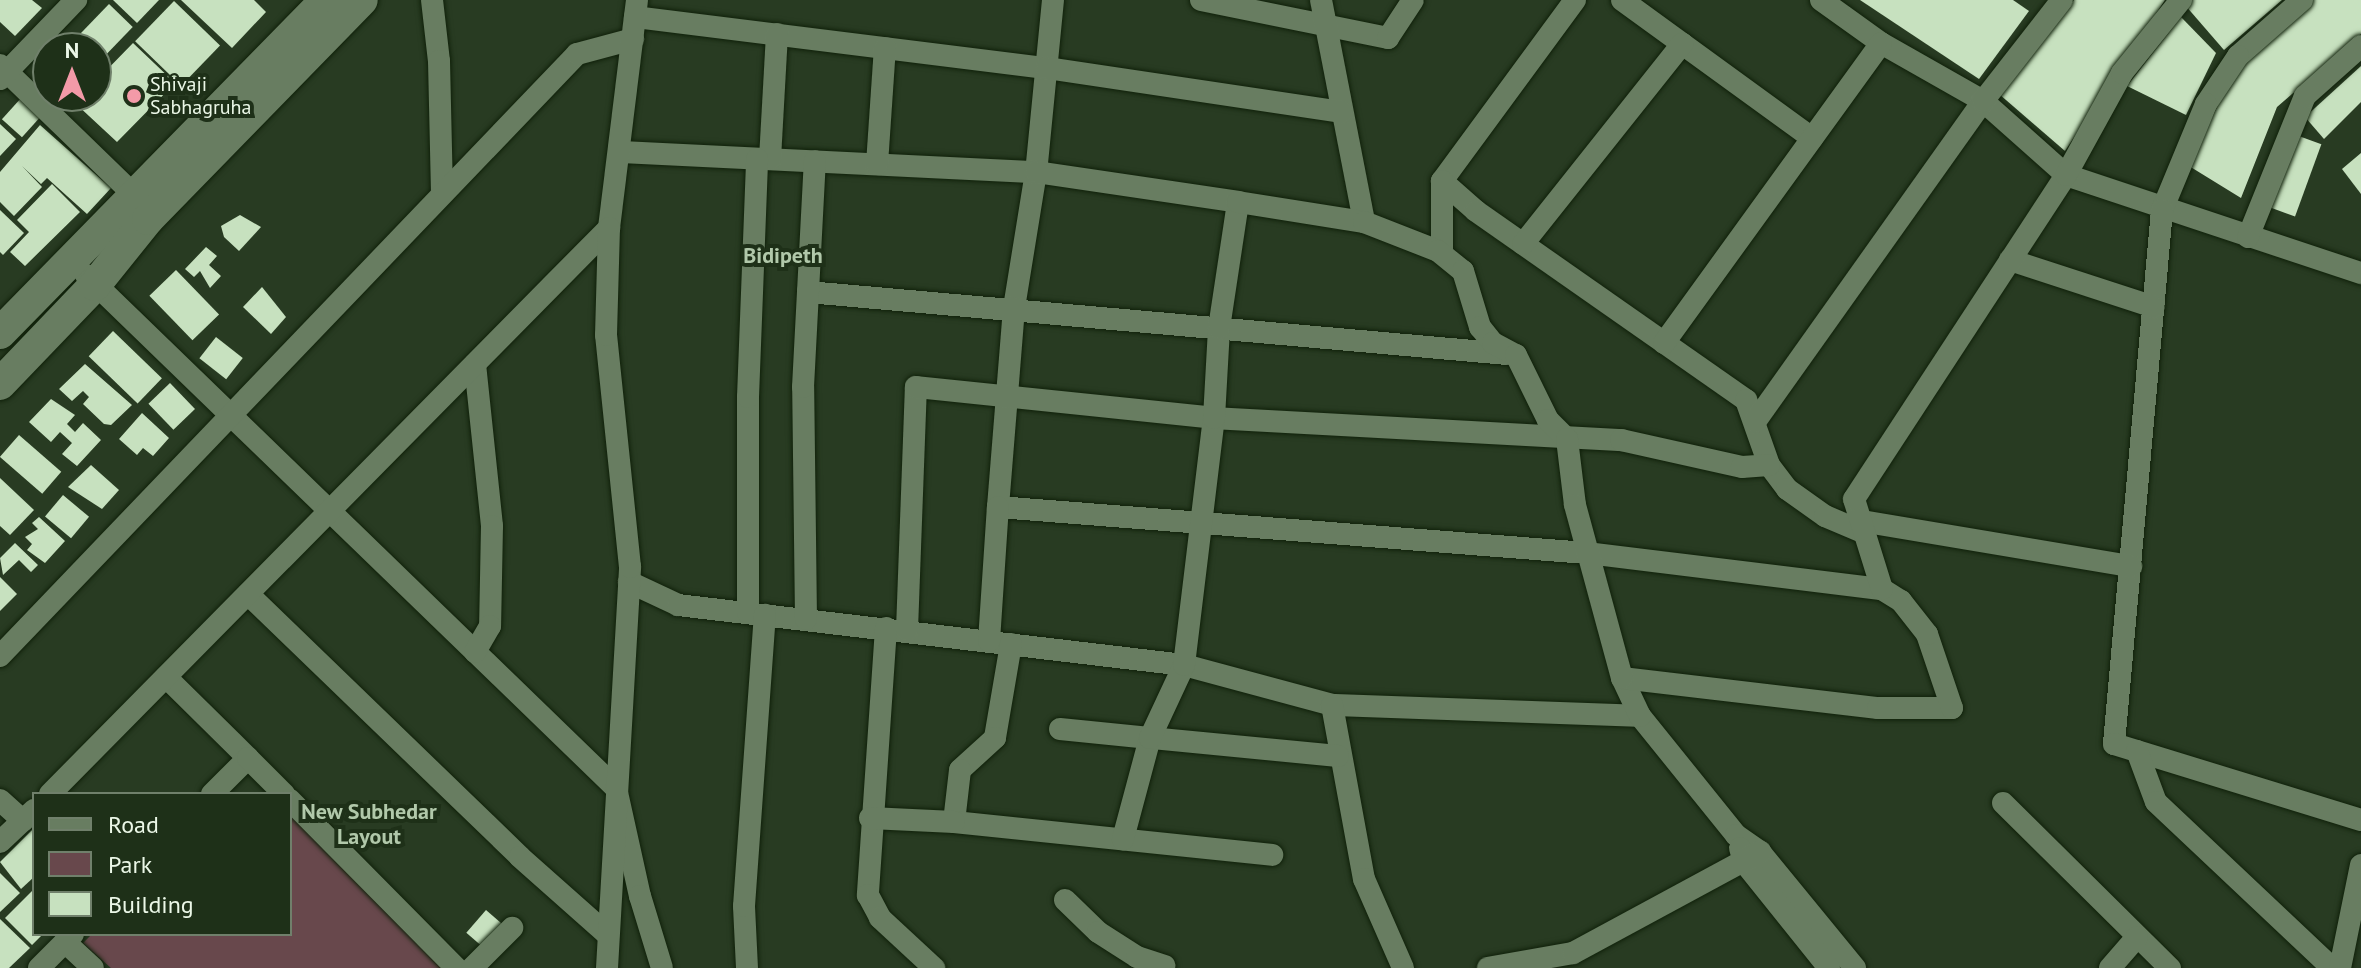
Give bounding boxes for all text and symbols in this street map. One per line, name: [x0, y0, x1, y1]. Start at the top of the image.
north arrow: [32, 32, 112, 112]
text: N: [65, 36, 79, 64]
place label: Shivaji Sabhagruha: [150, 72, 251, 119]
marker: Shivaji Sabhagruha: [125, 87, 143, 105]
district label: Bidipeth: [743, 243, 823, 269]
legend: [32, 792, 292, 936]
district label: New Subhedar Layout: [301, 798, 437, 850]
text: Road: [108, 809, 159, 840]
text: Park: [108, 849, 152, 880]
text: Building: [108, 889, 194, 920]

